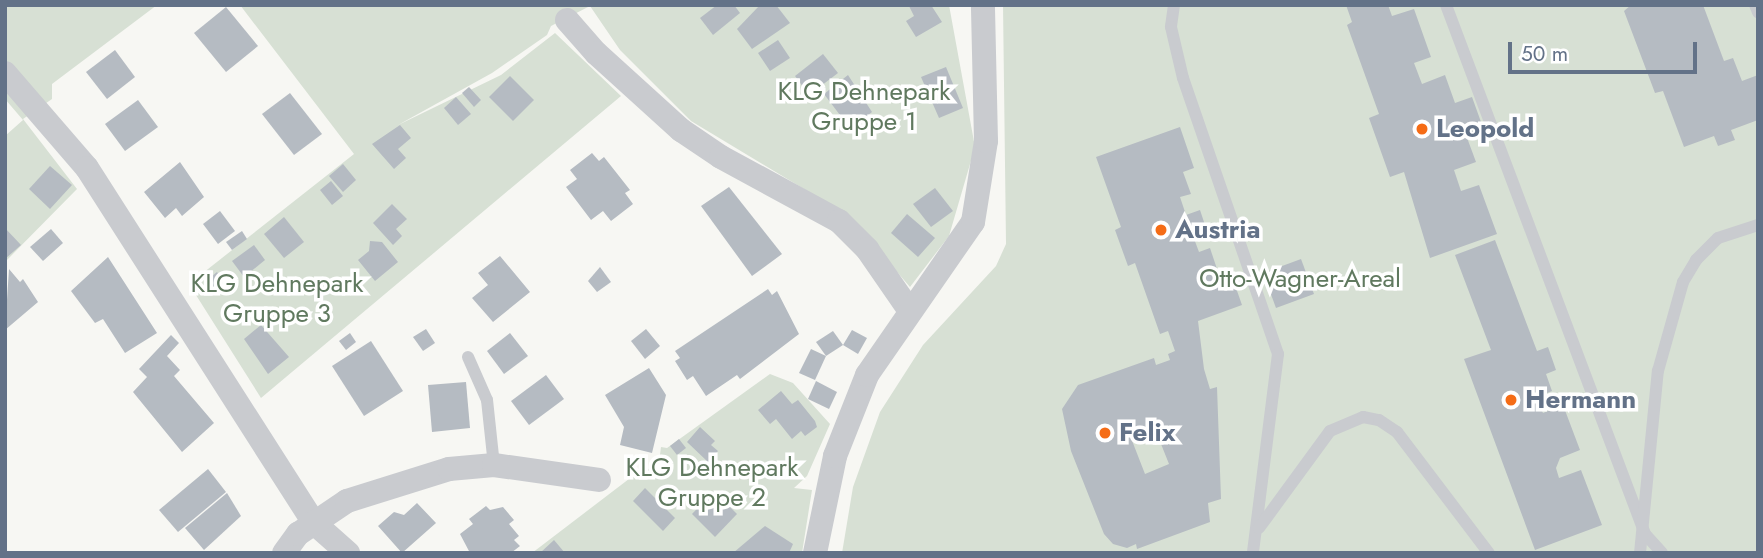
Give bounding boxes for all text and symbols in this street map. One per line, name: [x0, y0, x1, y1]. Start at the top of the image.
scale bar: [1511, 28, 1700, 72]
text: 50 m: [1521, 39, 1568, 69]
park label: KLG Dehnepark Gruppe 1: [777, 76, 951, 138]
place label: Leopold: [1436, 113, 1534, 145]
marker: Leopold: [1414, 121, 1430, 137]
place label: Austria: [1175, 214, 1261, 246]
marker: Austria: [1153, 222, 1169, 238]
park label: Otto-Wagner-Areal: [1199, 263, 1401, 295]
park label: KLG Dehnepark Gruppe 3: [190, 268, 364, 330]
place label: Hermann: [1525, 384, 1636, 416]
marker: Hermann: [1503, 392, 1519, 408]
place label: Felix: [1119, 417, 1176, 449]
marker: Felix: [1097, 425, 1113, 441]
park label: KLG Dehnepark Gruppe 2: [625, 452, 799, 514]

